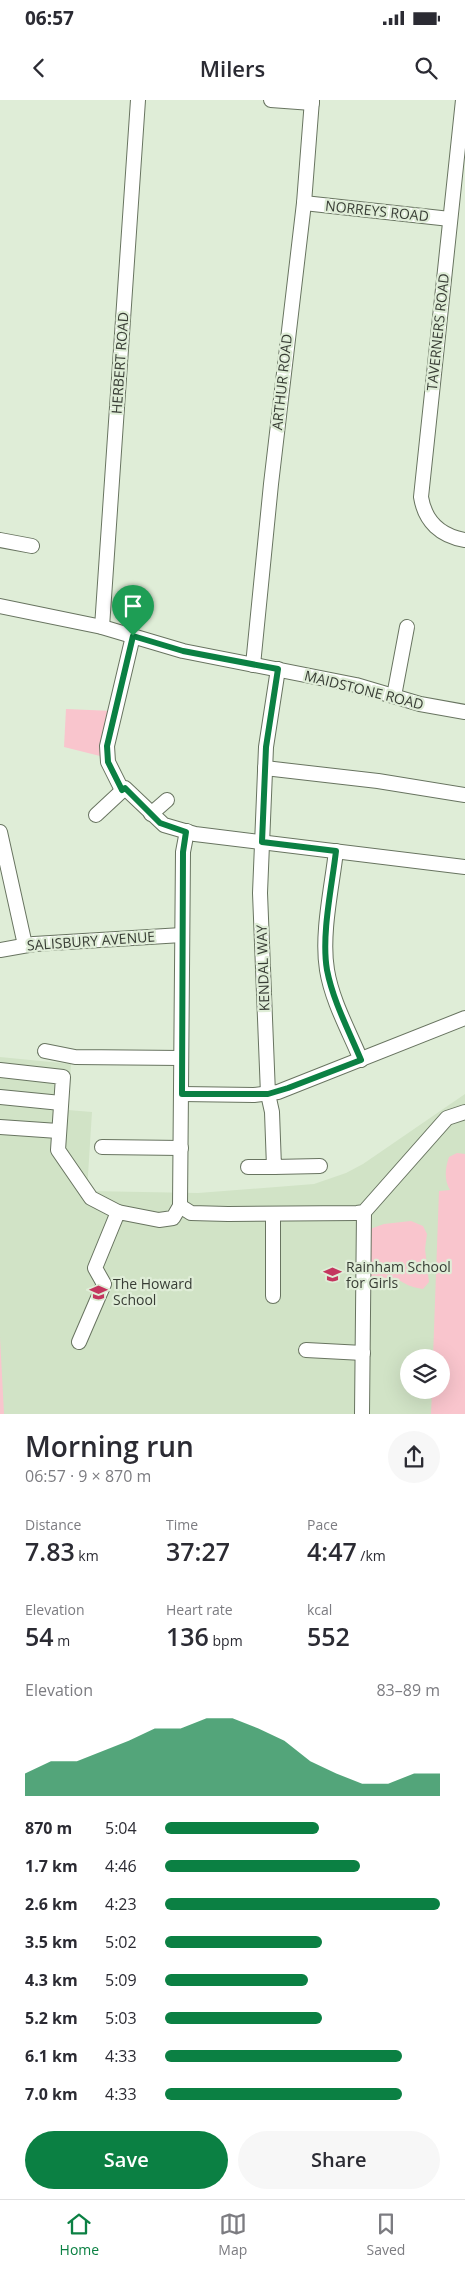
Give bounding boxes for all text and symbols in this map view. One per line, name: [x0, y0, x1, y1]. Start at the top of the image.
text: 06:57: [25, 5, 74, 31]
text: Milers: [200, 53, 265, 83]
icon: back: [25, 54, 53, 82]
icon: search: [412, 54, 440, 82]
street label: NORREYS ROAD: [324, 196, 430, 225]
street label: TAVERNERS ROAD: [422, 272, 453, 392]
street label: HERBERT ROAD: [106, 311, 133, 415]
street label: ARTHUR ROAD: [267, 333, 296, 431]
pin: [112, 585, 154, 636]
icon: arrive: [119, 592, 147, 620]
street label: MAIDSTONE ROAD: [302, 666, 426, 714]
street label: KENDAL WAY: [251, 924, 274, 1012]
street label: SALISBURY AVENUE: [26, 927, 156, 954]
place label: Rainham School for Girls: [346, 1257, 451, 1292]
school or university icon: Rainham School for Girls: [322, 1265, 342, 1285]
place label: The Howard School: [113, 1274, 192, 1309]
school or university icon: The Howard School: [89, 1282, 109, 1302]
map controls: [400, 1349, 450, 1399]
button: layers: [400, 1349, 450, 1399]
text: Morning run: [25, 1427, 194, 1465]
button: share: [388, 1431, 440, 1483]
text: 06:57 · 9 × 870 m: [25, 1465, 151, 1487]
text: Distance: [25, 1515, 81, 1534]
text: Time: [166, 1515, 198, 1534]
text: Pace: [307, 1515, 338, 1534]
text: 7.83: [25, 1534, 75, 1568]
text: 37:27: [166, 1534, 230, 1568]
text: 4:47: [307, 1534, 357, 1568]
text: km: [75, 1546, 99, 1565]
text: /km: [357, 1546, 386, 1565]
text: Elevation: [25, 1600, 84, 1619]
text: Heart rate: [166, 1600, 233, 1619]
text: kcal: [307, 1600, 332, 1619]
text: 54: [25, 1619, 54, 1653]
text: 136: [166, 1619, 209, 1653]
text: 552: [307, 1619, 350, 1653]
text: m: [54, 1631, 70, 1650]
text: bpm: [209, 1631, 243, 1650]
text: Elevation: [25, 1679, 93, 1701]
text: 83–89 m: [376, 1679, 440, 1701]
text: 870 m: [25, 1817, 72, 1839]
text: 5:04: [105, 1817, 137, 1839]
text: 1.7 km: [25, 1855, 78, 1877]
text: 4:46: [105, 1855, 137, 1877]
text: 2.6 km: [25, 1893, 78, 1915]
text: 4:23: [105, 1893, 137, 1915]
text: 3.5 km: [25, 1931, 78, 1953]
text: 5:02: [105, 1931, 137, 1953]
text: 4.3 km: [25, 1969, 78, 1991]
text: 5:09: [105, 1969, 137, 1991]
text: 5.2 km: [25, 2007, 78, 2029]
text: 5:03: [105, 2007, 137, 2029]
text: 6.1 km: [25, 2045, 78, 2067]
text: 4:33: [105, 2045, 137, 2067]
text: 7.0 km: [25, 2083, 78, 2105]
text: 4:33: [105, 2083, 137, 2105]
button: Save: [25, 2131, 228, 2189]
button: Share: [238, 2131, 440, 2189]
tab: Home: [60, 2210, 99, 2259]
tab: Map: [218, 2210, 247, 2259]
tab: Saved: [366, 2210, 405, 2259]

